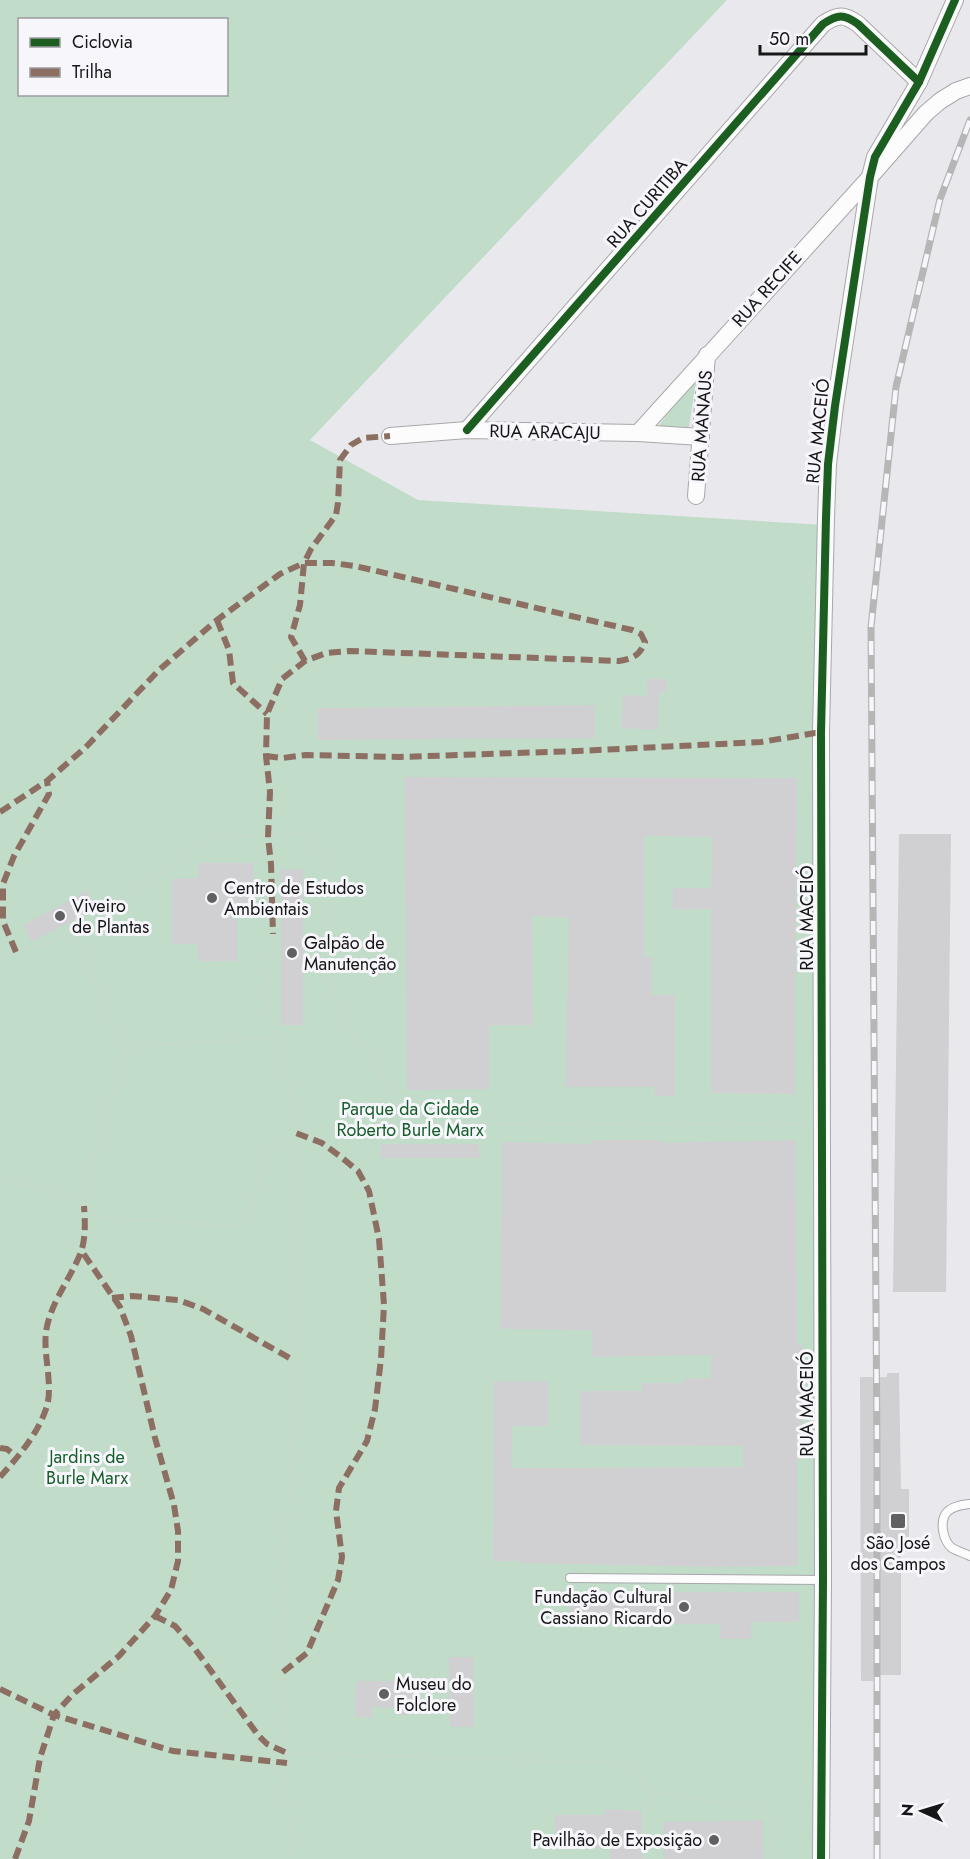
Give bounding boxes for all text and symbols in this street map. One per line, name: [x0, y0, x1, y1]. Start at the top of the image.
legend: [18, 18, 228, 96]
scale bar: [760, 18, 866, 56]
text: 50 m: [769, 26, 809, 52]
text: Ciclovia: [72, 29, 133, 55]
text: Trilha: [72, 59, 112, 85]
street label: RUA CURITIBA: [601, 152, 693, 253]
street label: RUA RECIFE: [726, 245, 808, 333]
street label: RUA MANAUS: [685, 369, 719, 483]
street label: RUA MACEIÓ: [800, 377, 836, 485]
street label: RUA ARACAJU: [489, 418, 601, 446]
street label: RUA MACEIÓ: [794, 865, 820, 971]
place label: Centro de Estudos Ambientais: [224, 875, 364, 922]
marker: Centro de Estudos Ambientais: [205, 891, 219, 905]
place label: Viveiro de Plantas: [72, 893, 149, 940]
marker: Viveiro de Plantas: [53, 909, 67, 923]
place label: Galpão de Manutenção: [304, 930, 397, 977]
marker: Galpão de Manutenção: [285, 946, 299, 960]
park label: Parque da Cidade Roberto Burle Marx: [336, 1096, 484, 1143]
street label: RUA MACEIÓ: [794, 1351, 820, 1457]
park label: Jardins de Burle Marx: [46, 1444, 128, 1491]
marker: São José dos Campos: [889, 1512, 907, 1530]
place label: São José dos Campos: [850, 1530, 946, 1577]
place label: Fundação Cultural Cassiano Ricardo: [534, 1584, 672, 1631]
marker: Fundação Cultural Cassiano Ricardo: [677, 1600, 691, 1614]
place label: Museu do Folclore: [396, 1671, 472, 1718]
marker: Museu do Folclore: [377, 1687, 391, 1701]
north arrow: [892, 1781, 952, 1841]
text: N: [896, 1803, 919, 1817]
place label: Pavilhão de Exposição: [532, 1827, 702, 1853]
marker: Pavilhão de Exposição: [707, 1833, 721, 1847]

